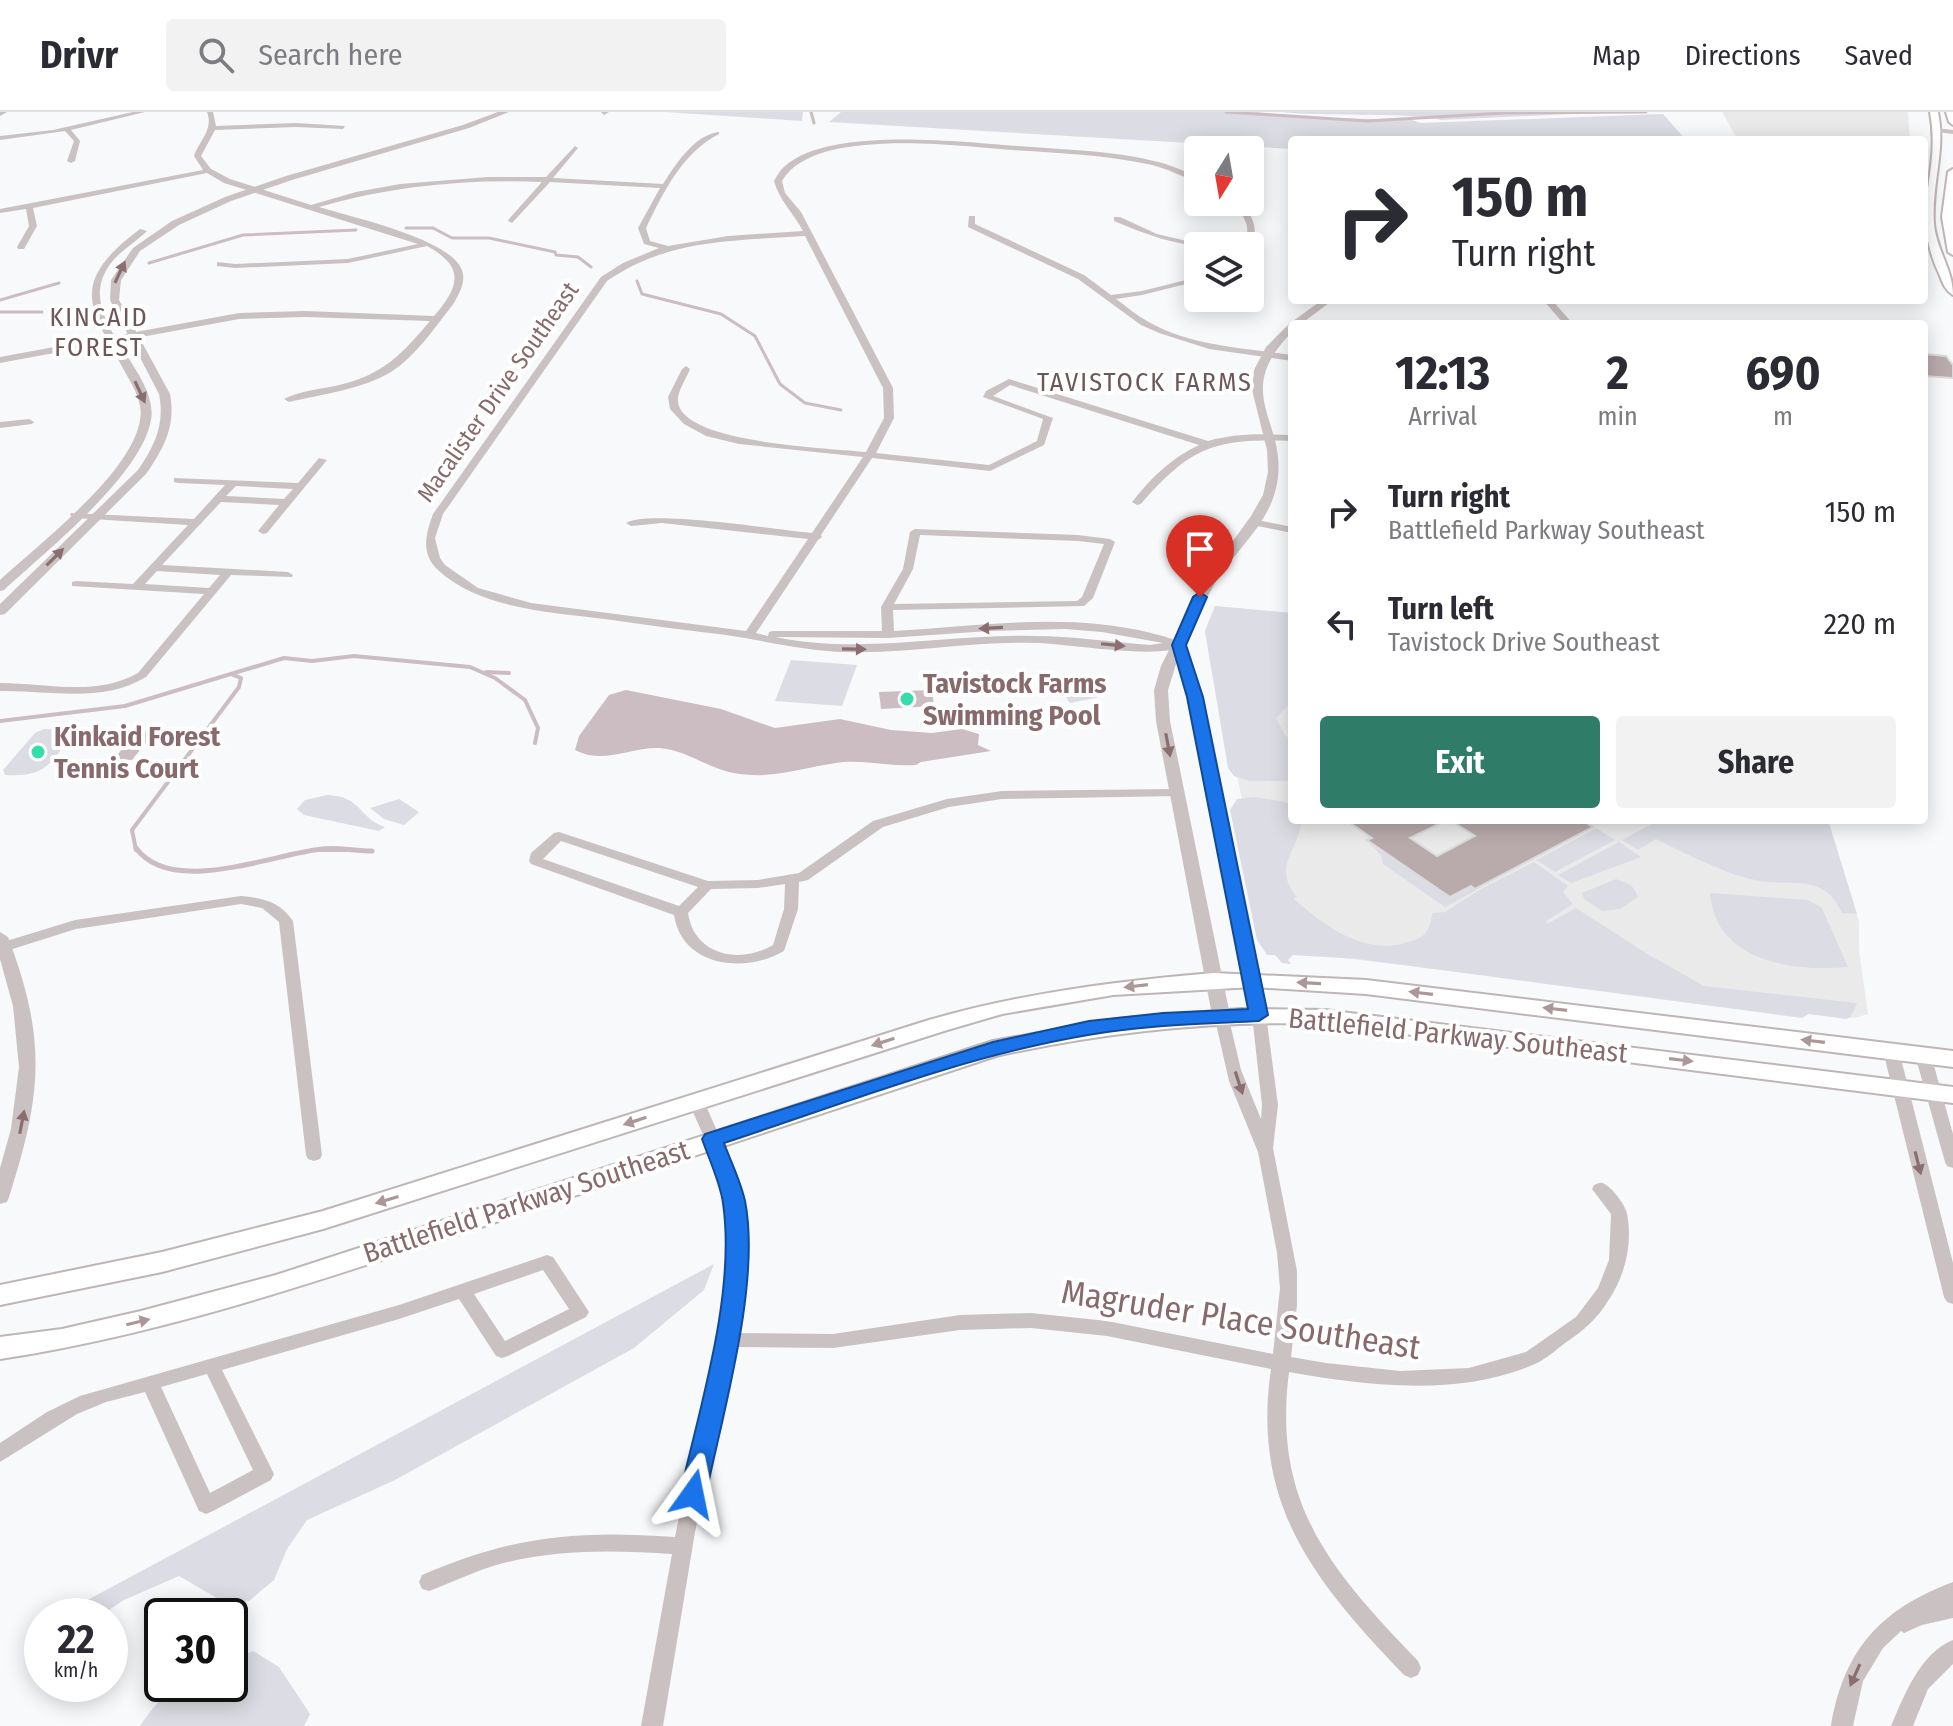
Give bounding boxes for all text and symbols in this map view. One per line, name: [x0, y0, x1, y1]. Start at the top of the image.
search box: [166, 19, 726, 91]
text: Drivr: [40, 32, 118, 78]
icon: search: [194, 33, 238, 77]
text: Search here: [258, 37, 403, 73]
text: Map: [1592, 39, 1641, 72]
text: Directions: [1685, 39, 1801, 72]
text: Saved: [1845, 39, 1913, 72]
north arrow: [1184, 136, 1264, 216]
map controls: [1184, 136, 1264, 312]
text: 150 m: [1452, 164, 1588, 231]
icon: right: [1320, 168, 1424, 272]
button: layers: [1184, 232, 1264, 312]
text: Turn right: [1452, 232, 1595, 276]
one-way arrow: [114, 260, 127, 283]
street label: Macalister Drive Southeast: [411, 277, 585, 507]
district label: KINCAID FOREST: [49, 302, 149, 363]
text: 12:13: [1395, 344, 1490, 402]
text: 2: [1607, 344, 1629, 402]
text: 690: [1745, 344, 1821, 402]
district label: TAVISTOCK FARMS: [1037, 367, 1253, 398]
one-way arrow: [133, 381, 147, 404]
text: Arrival: [1408, 401, 1477, 432]
text: min: [1598, 401, 1638, 432]
text: m: [1773, 401, 1793, 432]
text: Turn right: [1388, 479, 1510, 515]
icon: right: [1320, 490, 1364, 534]
text: 150 m: [1825, 494, 1896, 530]
pin: [1166, 515, 1234, 597]
text: Battlefield Parkway Southeast: [1388, 515, 1705, 546]
icon: arrive: [1178, 527, 1222, 571]
one-way arrow: [46, 547, 65, 566]
text: Turn left: [1388, 591, 1494, 627]
icon: left: [1320, 602, 1364, 646]
text: 220 m: [1824, 606, 1896, 642]
one-way arrow: [978, 622, 1003, 635]
text: Tavistock Drive Southeast: [1388, 627, 1660, 658]
one-way arrow: [1101, 638, 1126, 651]
one-way arrow: [842, 643, 867, 655]
place label: Tavistock Farms Swimming Pool: [923, 667, 1107, 732]
marker: Tavistock Farms Swimming Pool: [898, 690, 916, 708]
button: Exit: [1320, 716, 1600, 808]
button: Share: [1616, 716, 1896, 808]
place label: Kinkaid Forest Tennis Court: [54, 720, 222, 785]
one-way arrow: [1162, 733, 1174, 758]
marker: Kinkaid Forest Tennis Court: [29, 743, 47, 761]
one-way arrow: [1296, 976, 1321, 989]
one-way arrow: [1123, 979, 1148, 992]
one-way arrow: [1408, 987, 1433, 1000]
street label: Battlefield Parkway Southeast: [1287, 1001, 1630, 1070]
one-way arrow: [1542, 1003, 1567, 1016]
one-way arrow: [1800, 1034, 1825, 1047]
one-way arrow: [870, 1036, 894, 1049]
one-way arrow: [1669, 1054, 1694, 1067]
one-way arrow: [1233, 1072, 1245, 1096]
one-way arrow: [16, 1110, 28, 1135]
one-way arrow: [622, 1115, 646, 1128]
street label: Battlefield Parkway Southeast: [359, 1133, 694, 1270]
one-way arrow: [1913, 1151, 1925, 1176]
one-way arrow: [375, 1194, 399, 1207]
street label: Magruder Place Southeast: [1059, 1271, 1424, 1368]
one-way arrow: [125, 1315, 150, 1328]
position arrow: [651, 1452, 735, 1536]
speed limit sign: 30: [144, 1598, 248, 1702]
text: 22: [57, 1616, 95, 1664]
text: km/h: [54, 1658, 98, 1682]
one-way arrow: [1848, 1664, 1861, 1687]

